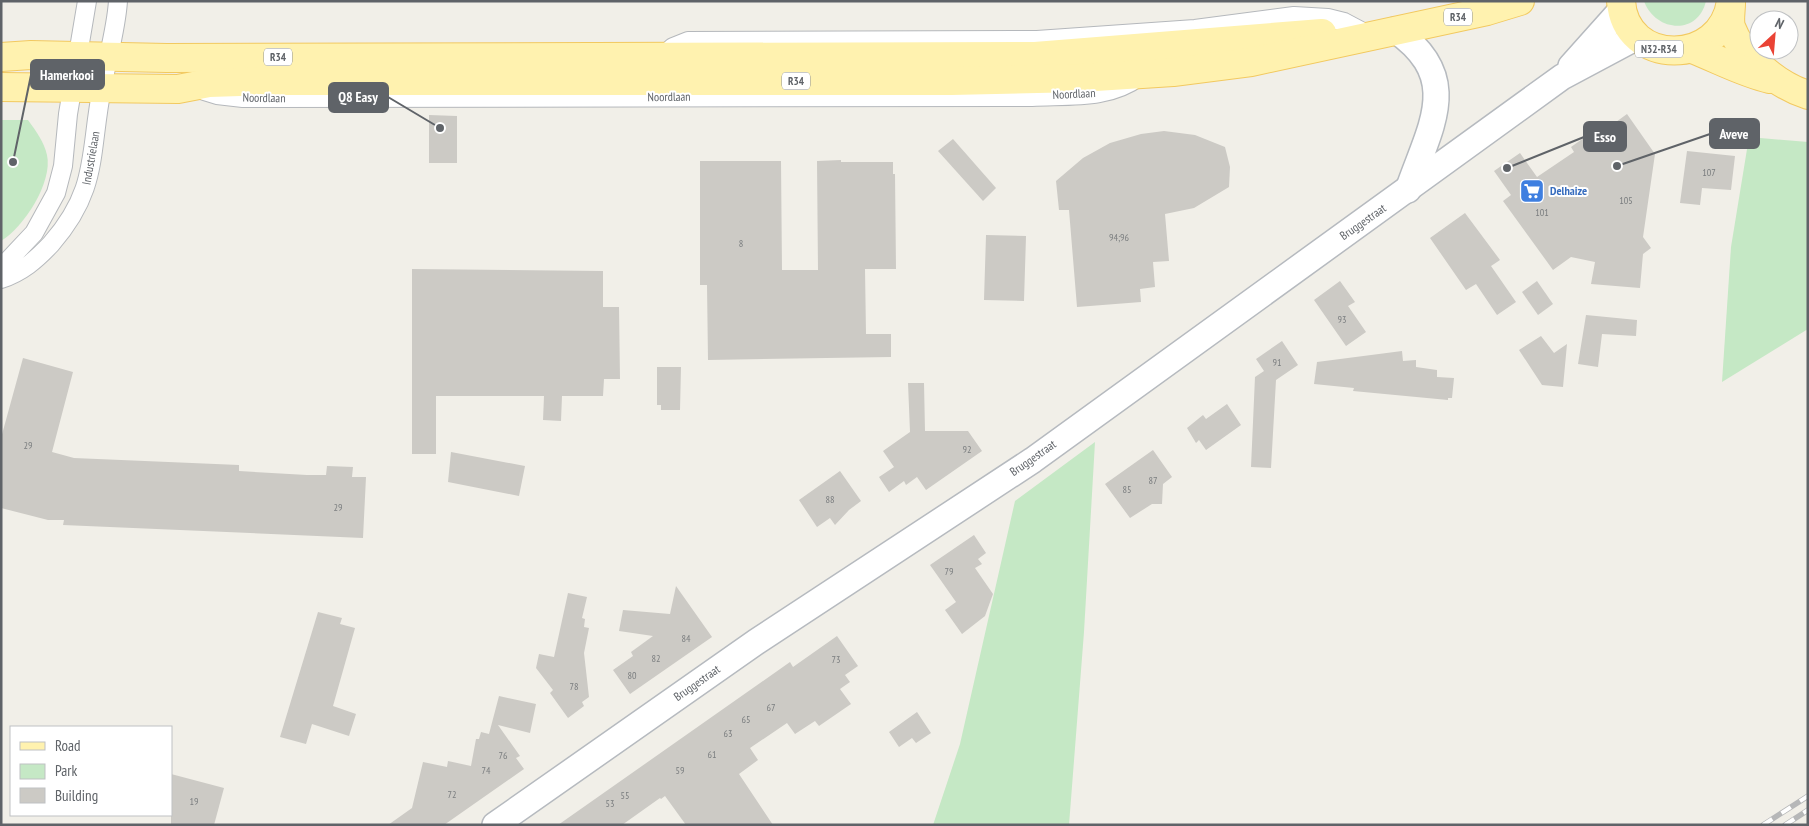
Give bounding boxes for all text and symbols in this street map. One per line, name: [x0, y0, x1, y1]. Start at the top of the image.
road number: R34: [1444, 8, 1472, 26]
north arrow: [1749, 10, 1799, 60]
text: N: [1772, 14, 1787, 33]
road number: N32-R34: [1635, 41, 1683, 58]
road number: R34: [264, 48, 292, 66]
callout: Hamerkooi: [31, 60, 104, 89]
text: Hamerkooi: [40, 66, 94, 84]
road number: R34: [782, 72, 810, 90]
callout: Q8 Easy: [329, 83, 388, 112]
street label: Noordlaan: [1052, 85, 1096, 102]
text: Q8 Easy: [338, 88, 378, 106]
street label: Noordlaan: [647, 89, 691, 104]
street label: Noordlaan: [242, 90, 286, 105]
callout: Aveve: [1710, 119, 1759, 148]
callout: Esso: [1584, 122, 1626, 151]
text: Aveve: [1718, 125, 1749, 143]
text: Esso: [1594, 128, 1616, 146]
street label: Industrielaan: [78, 130, 103, 186]
house number: 107: [1702, 166, 1716, 179]
supermarket icon: Delhaize: [1519, 178, 1545, 204]
place label: Delhaize: [1550, 183, 1587, 198]
house number: 105: [1619, 194, 1633, 207]
street label: Bruggestraat: [1337, 200, 1389, 243]
house number: 101: [1535, 206, 1549, 219]
house number: 94;96: [1109, 231, 1130, 244]
house number: 8: [739, 237, 743, 250]
house number: 93: [1338, 313, 1347, 326]
house number: 91: [1273, 356, 1282, 369]
street label: Bruggestraat: [1007, 436, 1059, 479]
house number: 29: [24, 439, 33, 452]
house number: 92: [963, 443, 972, 456]
house number: 87: [1149, 474, 1158, 487]
house number: 85: [1123, 483, 1132, 496]
house number: 88: [826, 493, 835, 506]
house number: 29: [334, 501, 343, 514]
house number: 79: [945, 565, 954, 578]
house number: 84: [682, 632, 691, 645]
house number: 82: [652, 652, 661, 665]
house number: 73: [832, 653, 841, 666]
street label: Bruggestraat: [671, 661, 723, 704]
house number: 80: [628, 669, 637, 682]
house number: 78: [570, 680, 579, 693]
house number: 67: [767, 701, 776, 714]
house number: 65: [742, 713, 751, 726]
legend: [10, 726, 172, 816]
house number: 63: [724, 727, 733, 740]
text: Road: [55, 736, 81, 755]
house number: 61: [708, 748, 717, 761]
house number: 76: [499, 749, 508, 762]
text: Park: [55, 761, 77, 780]
house number: 74: [482, 764, 491, 777]
house number: 59: [676, 764, 685, 777]
text: Building: [55, 786, 98, 805]
house number: 72: [448, 788, 457, 801]
house number: 55: [621, 789, 630, 802]
house number: 19: [190, 795, 199, 808]
house number: 53: [606, 797, 615, 810]

